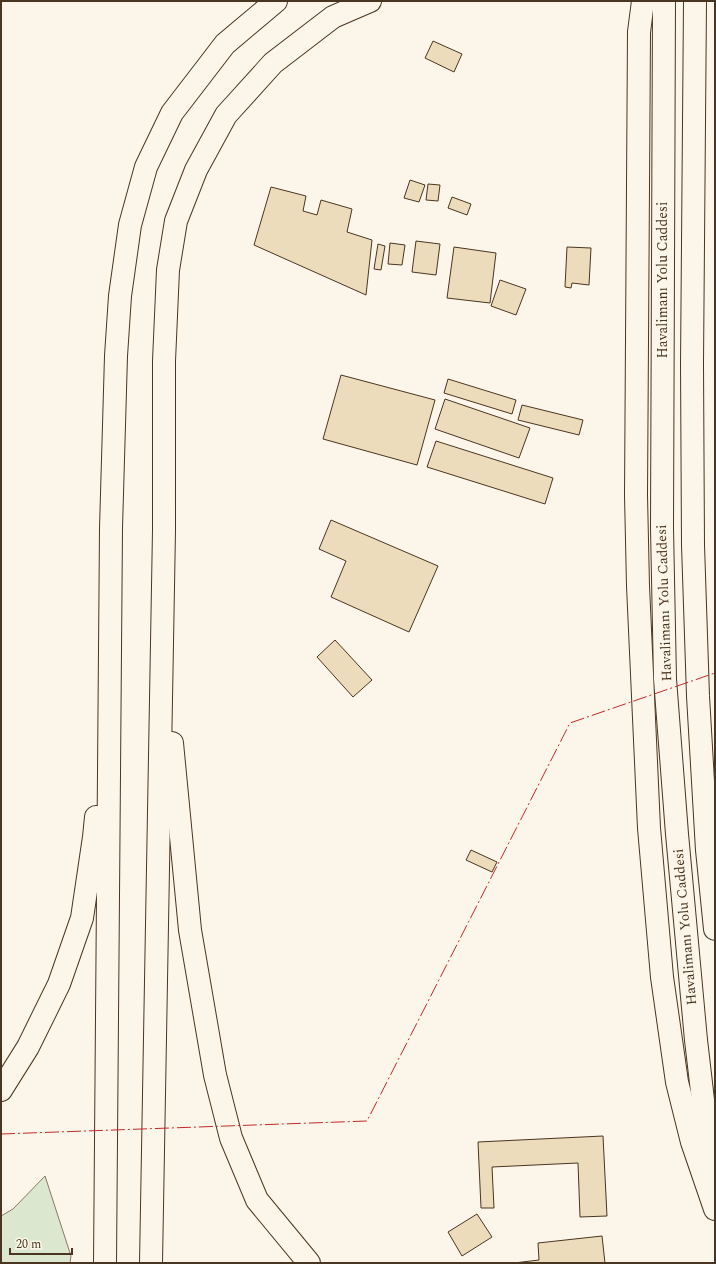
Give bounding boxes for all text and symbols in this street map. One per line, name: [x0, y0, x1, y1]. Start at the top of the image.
street label: Havalimanı Yolu Caddesi: [652, 202, 673, 358]
street label: Havalimanı Yolu Caddesi: [651, 524, 677, 682]
street label: Havalimanı Yolu Caddesi: [668, 848, 702, 1006]
scale bar: [10, 1230, 72, 1256]
text: 20 m: [16, 1235, 41, 1254]

